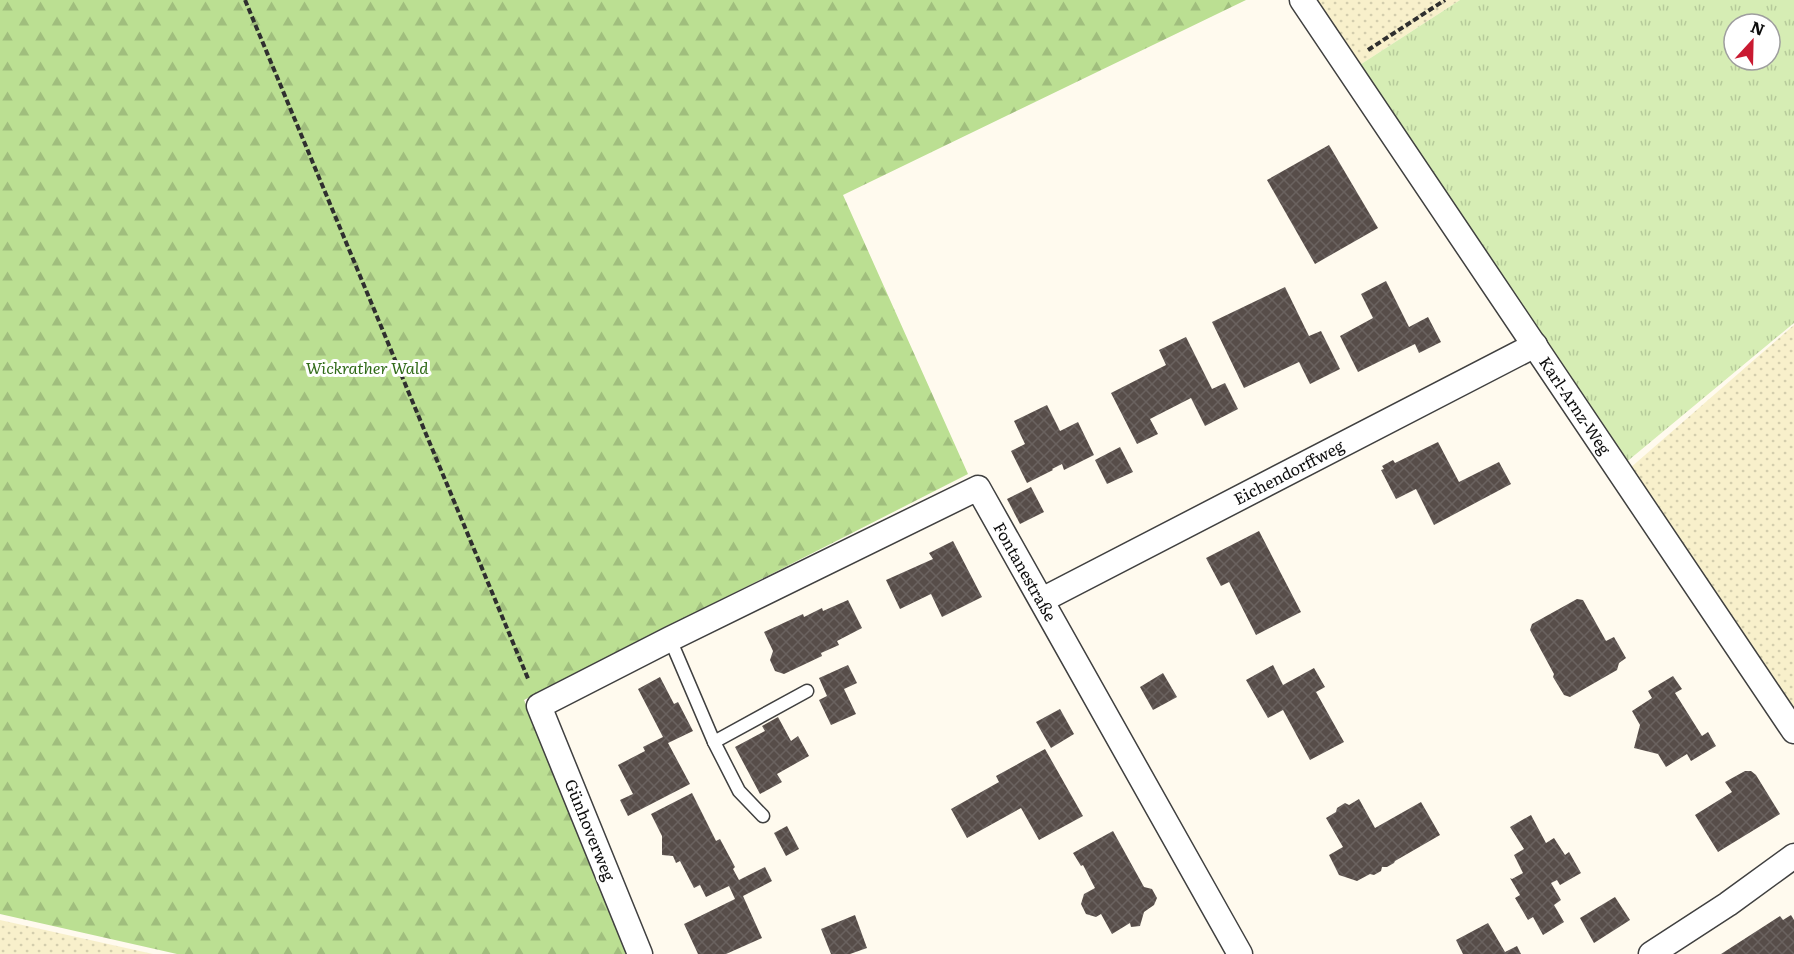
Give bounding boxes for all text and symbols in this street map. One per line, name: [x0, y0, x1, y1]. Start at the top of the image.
north arrow: [1722, 12, 1782, 72]
text: N: [1747, 14, 1769, 41]
street label: Karl-Arnz-Weg: [1534, 351, 1618, 459]
park label: Wickrather Wald: [306, 355, 429, 379]
street label: Eichendorffweg: [1229, 433, 1348, 510]
street label: Fontanestraße: [988, 517, 1063, 625]
street label: Günhoverweg: [560, 775, 622, 884]

